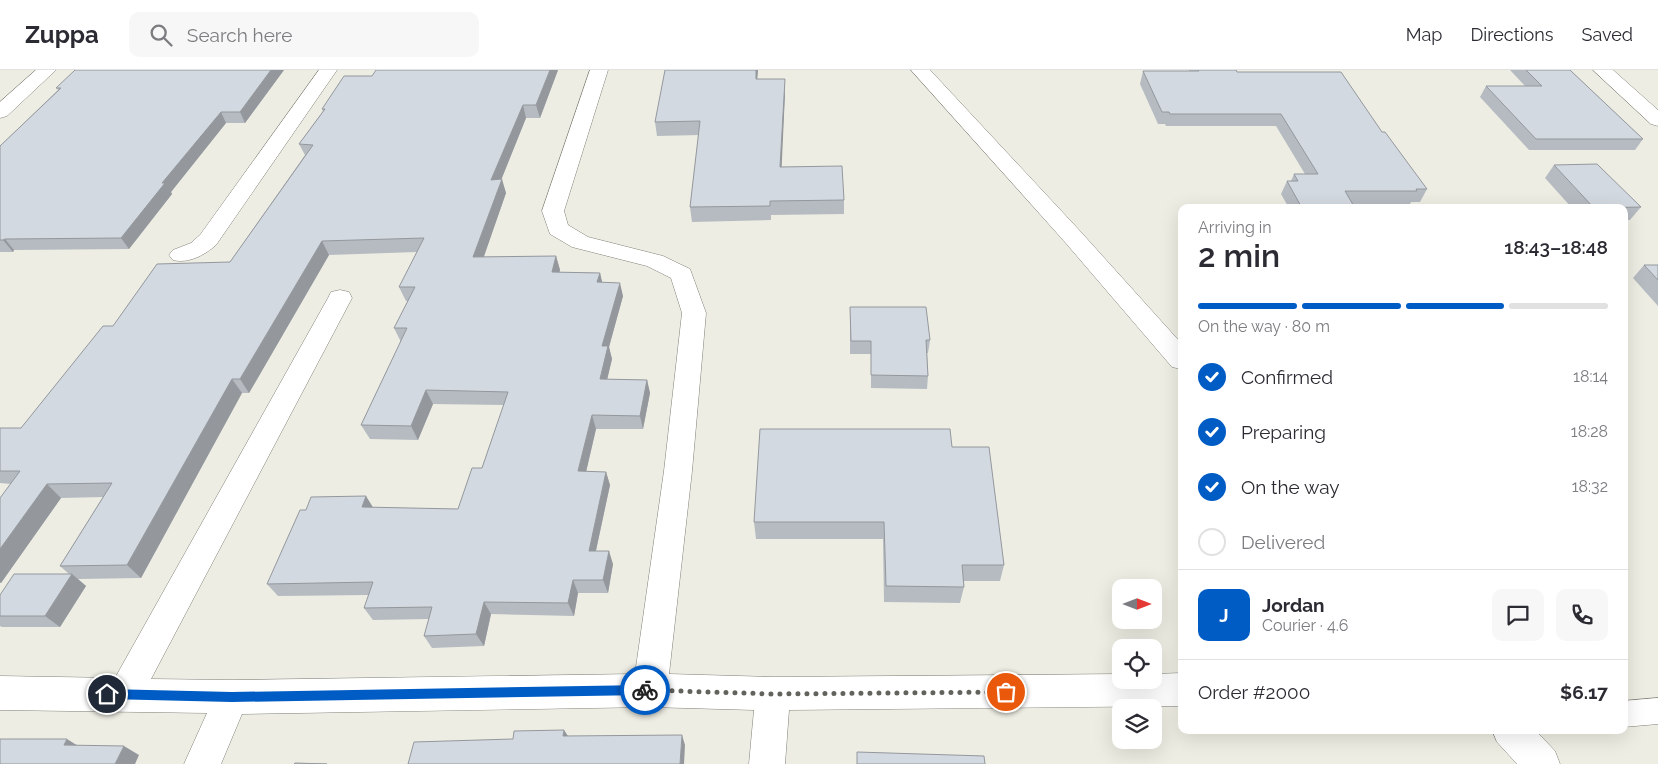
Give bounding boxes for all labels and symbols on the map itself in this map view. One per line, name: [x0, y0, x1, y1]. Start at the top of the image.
north arrow: [1112, 579, 1162, 629]
courier: [620, 665, 670, 715]
pin: [985, 671, 1027, 713]
pin: [86, 673, 128, 715]

